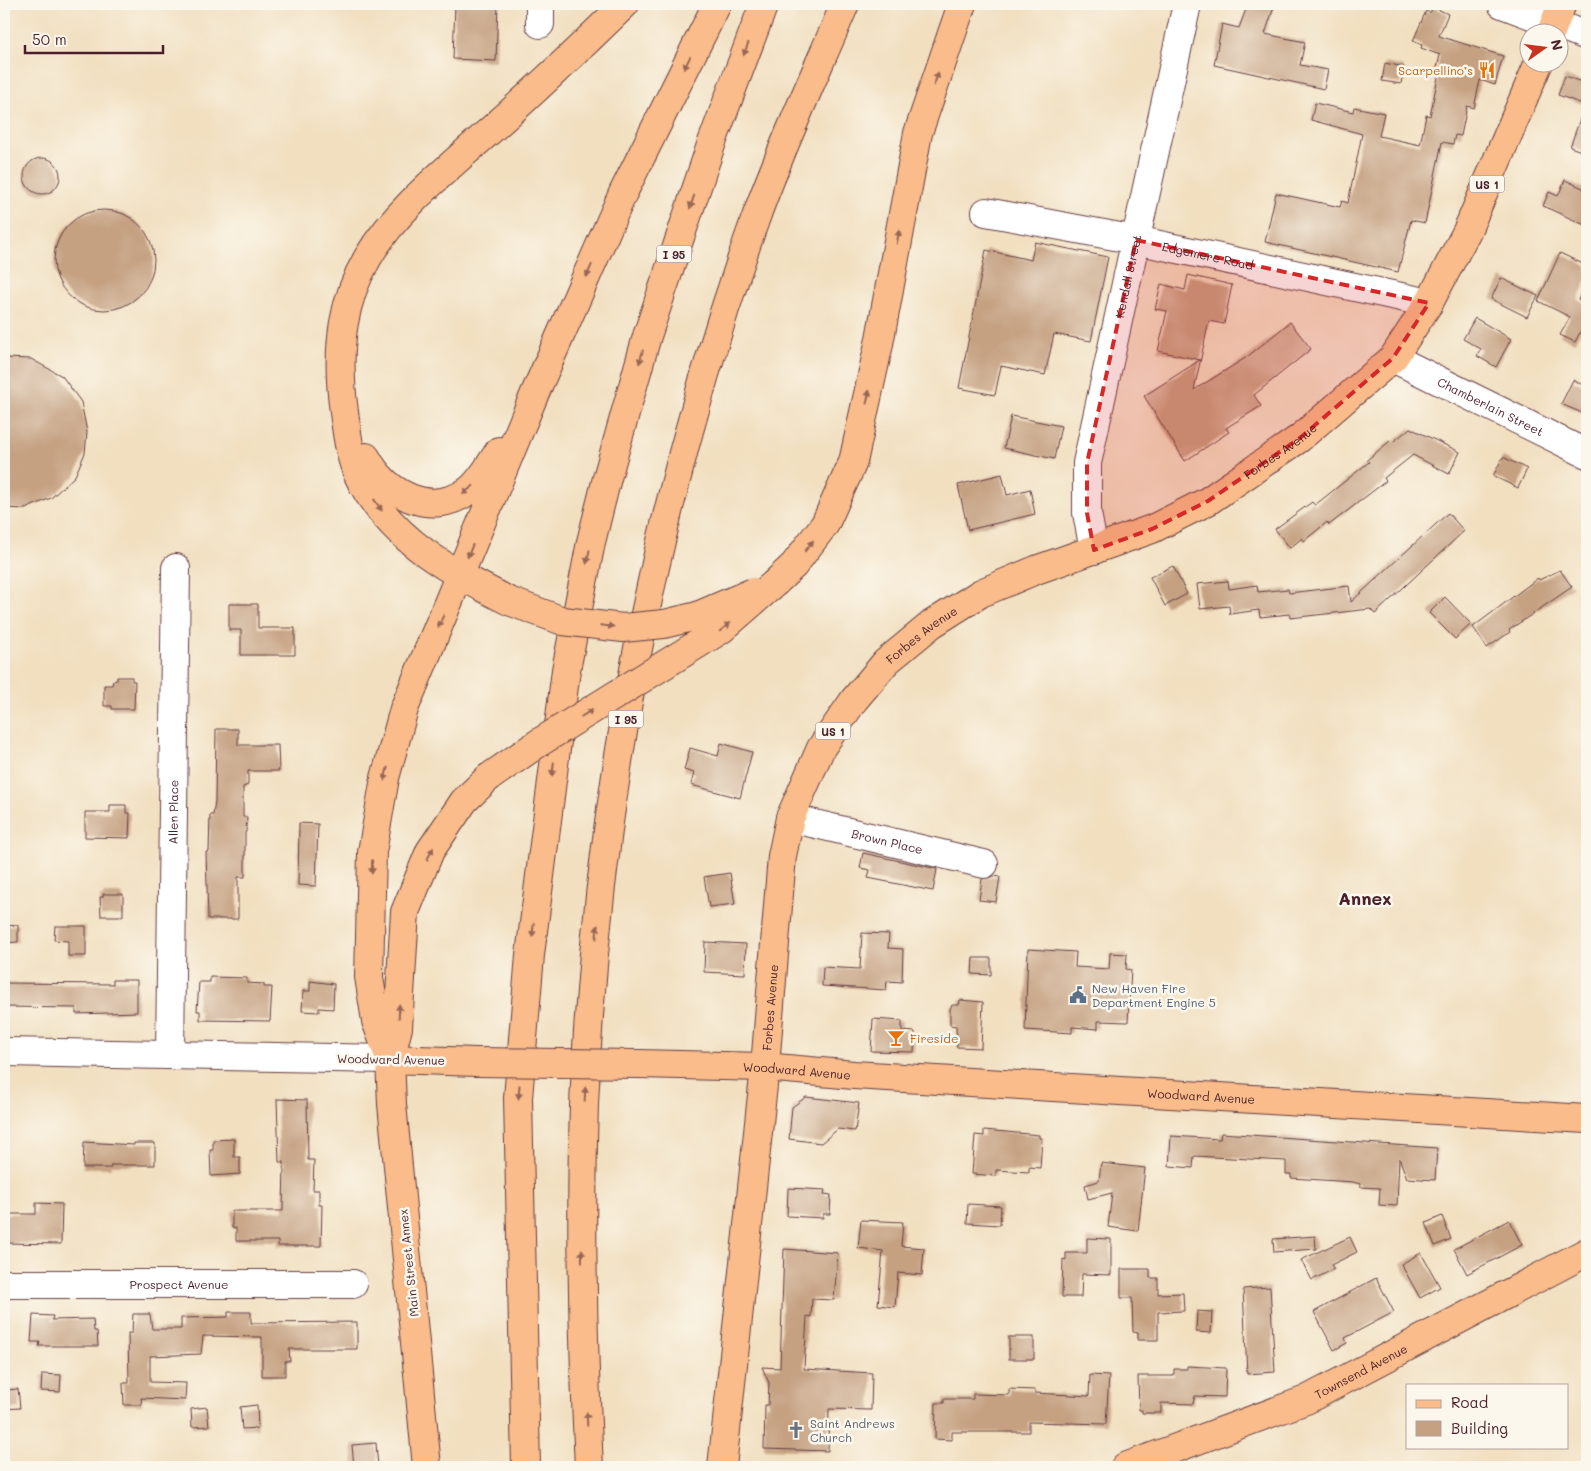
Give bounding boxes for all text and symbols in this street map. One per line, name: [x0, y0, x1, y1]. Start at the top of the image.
scale bar: [25, 22, 162, 54]
north arrow: [1518, 22, 1568, 72]
text: 50 m: [32, 29, 67, 49]
text: N: [1547, 37, 1568, 52]
one-way arrow: [742, 42, 750, 57]
one-way arrow: [683, 56, 691, 70]
restaurant icon: Scarpellino’s: [1477, 60, 1497, 80]
place label: Scarpellino’s: [1398, 62, 1473, 78]
one-way arrow: [933, 72, 940, 87]
road number: US 1: [1470, 175, 1504, 192]
one-way arrow: [687, 195, 695, 210]
one-way arrow: [895, 229, 903, 245]
street label: Kendall Street: [1111, 233, 1145, 319]
street label: Edgemere Road: [1161, 238, 1255, 273]
road number: I 95: [656, 245, 692, 262]
one-way arrow: [584, 264, 592, 278]
one-way arrow: [637, 349, 645, 364]
street label: Chamberlain Street: [1435, 373, 1546, 439]
one-way arrow: [864, 389, 872, 404]
street label: Forbes Avenue: [1240, 419, 1320, 482]
one-way arrow: [461, 485, 475, 495]
one-way arrow: [373, 498, 383, 512]
one-way arrow: [803, 540, 814, 553]
one-way arrow: [465, 544, 473, 558]
one-way arrow: [584, 549, 592, 565]
street label: Forbes Avenue: [882, 602, 960, 667]
one-way arrow: [437, 614, 445, 629]
one-way arrow: [718, 621, 731, 632]
one-way arrow: [599, 622, 615, 630]
one-way arrow: [581, 709, 594, 718]
road number: I 95: [608, 711, 644, 728]
road number: US 1: [816, 722, 850, 739]
one-way arrow: [549, 761, 557, 777]
one-way arrow: [382, 766, 390, 781]
street label: Allen Place: [165, 780, 181, 844]
street label: Brown Place: [850, 825, 925, 857]
one-way arrow: [426, 847, 434, 861]
one-way arrow: [368, 860, 376, 876]
district label: Annex: [1338, 886, 1392, 910]
one-way arrow: [529, 923, 537, 939]
one-way arrow: [593, 923, 601, 939]
street label: Forbes Avenue: [758, 964, 781, 1051]
place label: New Haven Fire Department Engine 5: [1092, 980, 1216, 1010]
public building icon: New Haven Fire Department Engine 5: [1068, 985, 1088, 1005]
one-way arrow: [395, 1003, 403, 1019]
bar icon: Fireside: [886, 1028, 906, 1048]
place label: Fireside: [910, 1030, 958, 1046]
street label: Woodward Avenue: [337, 1050, 445, 1068]
street label: Woodward Avenue: [743, 1058, 851, 1083]
one-way arrow: [514, 1084, 522, 1100]
one-way arrow: [582, 1085, 590, 1101]
street label: Woodward Avenue: [1146, 1085, 1255, 1107]
street label: Main Street Annex: [394, 1208, 422, 1318]
one-way arrow: [578, 1248, 586, 1264]
street label: Prospect Avenue: [130, 1276, 228, 1292]
street label: Townsend Avenue: [1312, 1340, 1410, 1402]
legend: [1406, 1384, 1568, 1448]
text: Road: [1451, 1392, 1488, 1412]
one-way arrow: [582, 1410, 590, 1426]
place label: Saint Andrews Church: [810, 1415, 895, 1445]
text: Building: [1451, 1418, 1508, 1438]
church icon: Saint Andrews Church: [786, 1420, 806, 1440]

